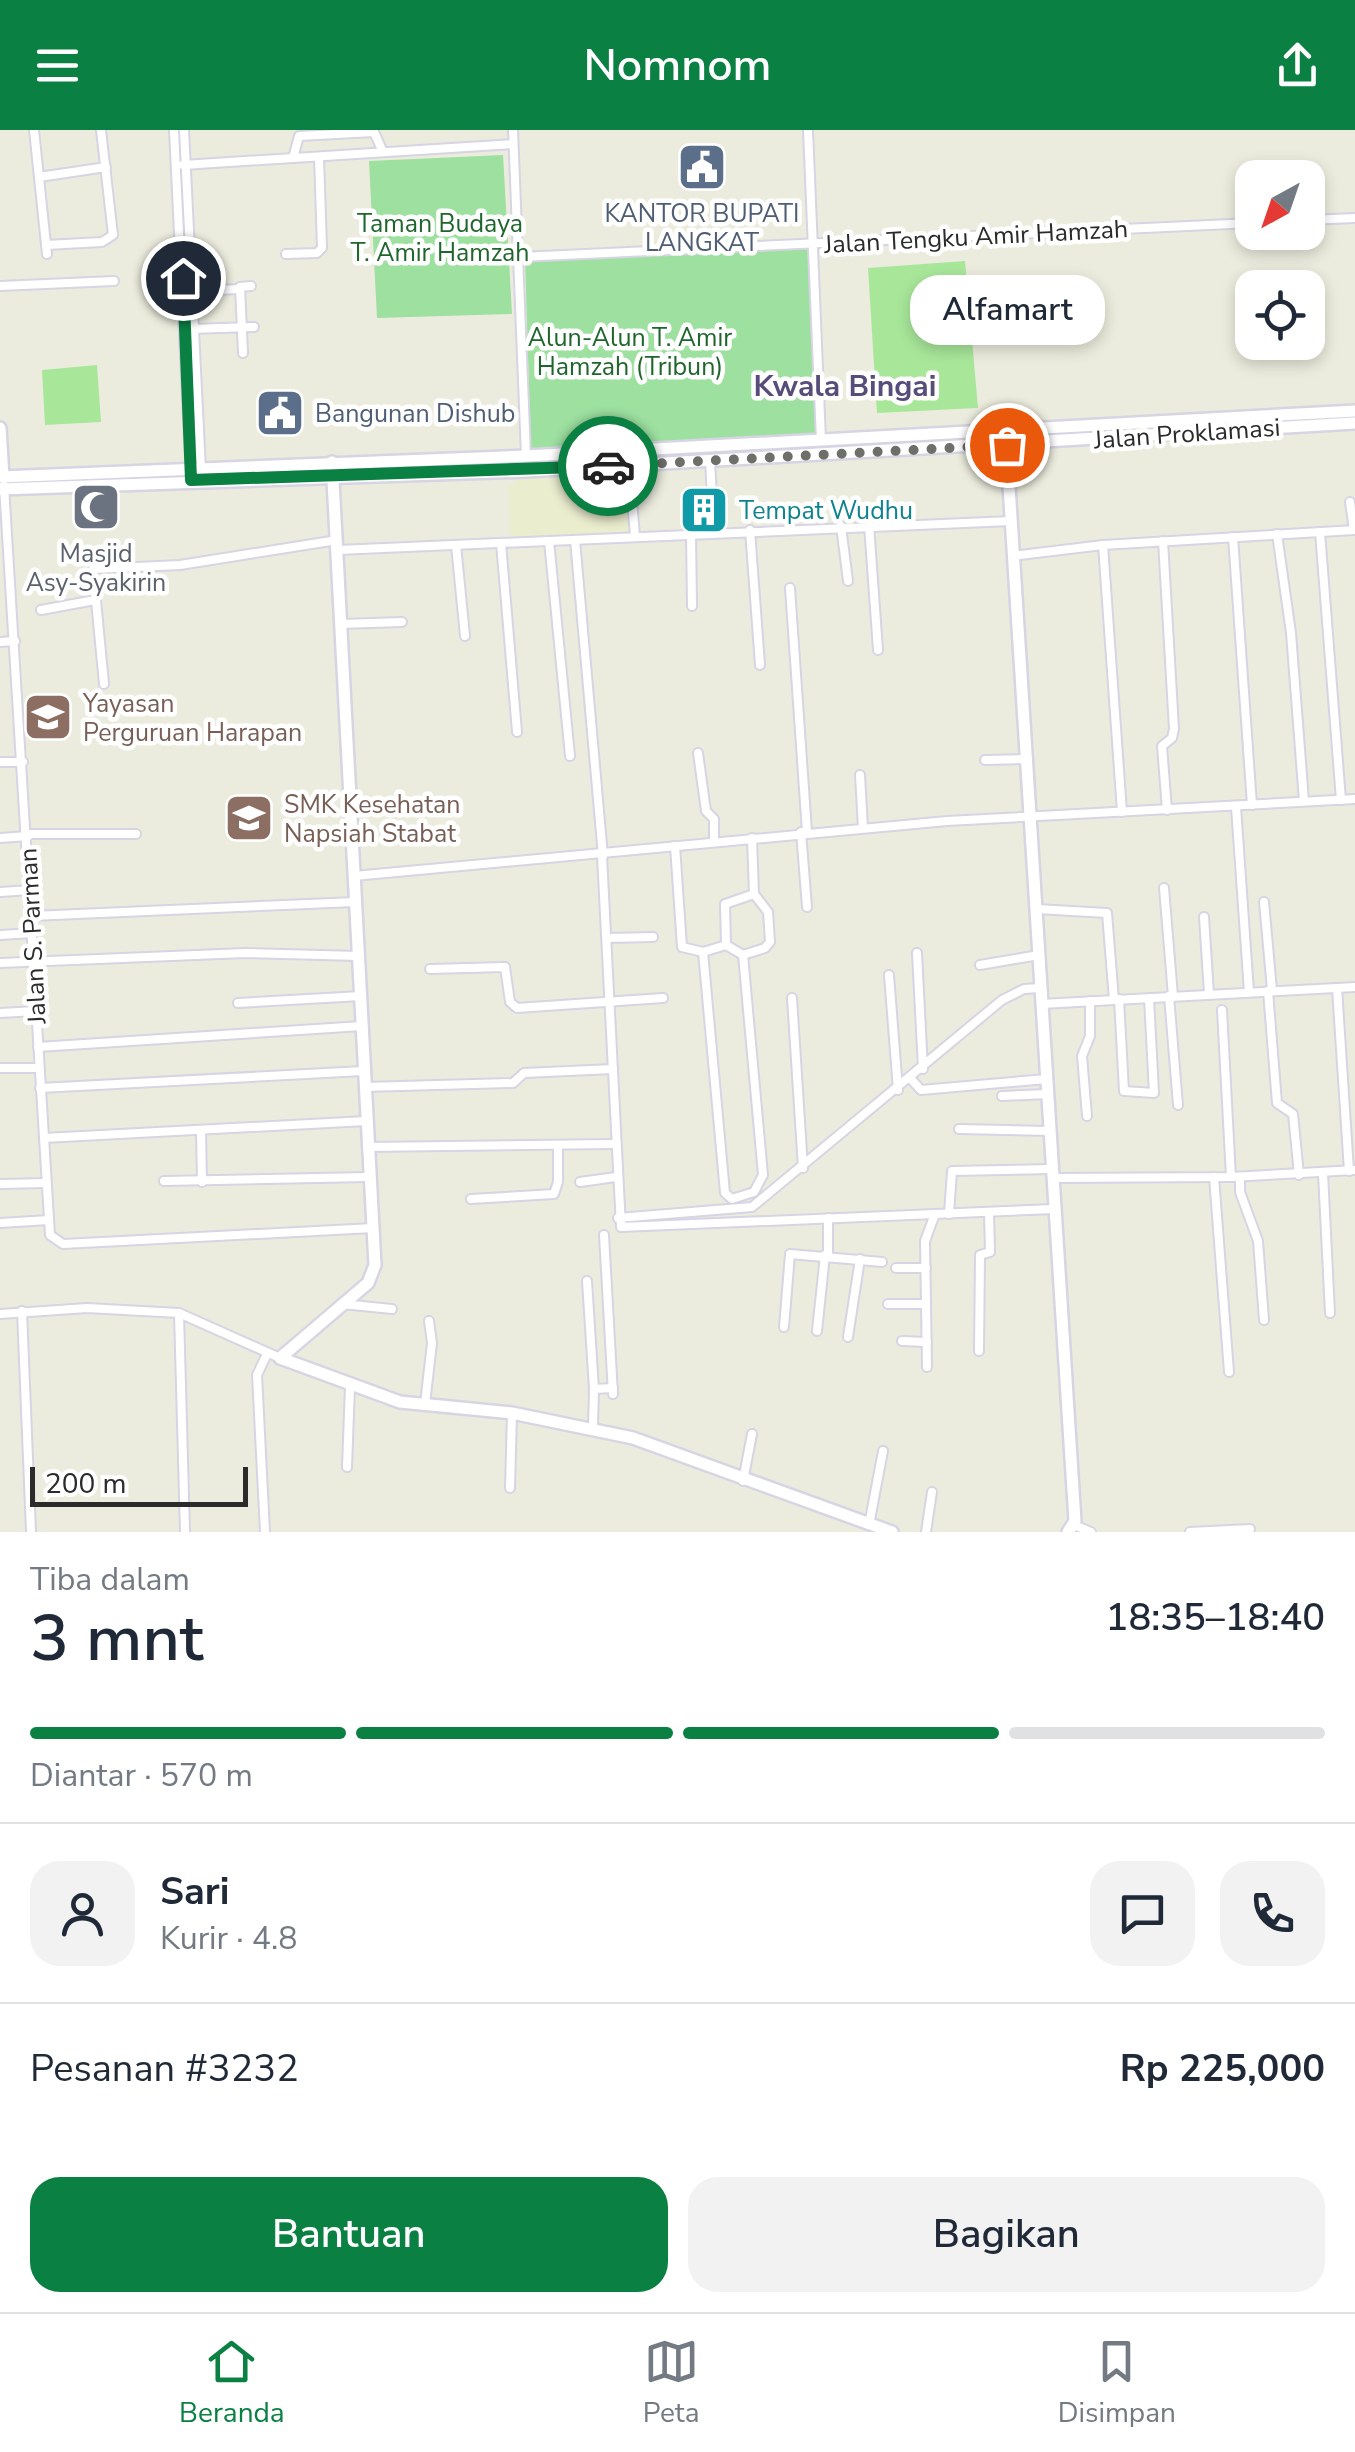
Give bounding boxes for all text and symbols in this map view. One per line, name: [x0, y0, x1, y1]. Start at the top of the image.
text: Nomnom: [583, 35, 772, 96]
icon: menu: [30, 38, 85, 93]
icon: share: [1270, 38, 1325, 93]
public building icon: KANTOR BUPATI LANGKAT: [676, 141, 728, 193]
north arrow: [1235, 160, 1325, 250]
map controls: [1235, 160, 1325, 360]
place label: KANTOR BUPATI LANGKAT: [605, 197, 799, 260]
park label: Taman Budaya T. Amir Hamzah: [350, 207, 530, 270]
street label: Jalan Tengku Amir Hamzah: [822, 212, 1129, 262]
pin: [141, 236, 226, 321]
icon: home: [156, 251, 211, 306]
button: locate: [1235, 270, 1325, 360]
callout: Alfamart: [910, 275, 1104, 345]
text: Alfamart: [942, 288, 1073, 331]
park label: Alun-Alun T. Amir Hamzah (Tribun): [528, 321, 732, 384]
district label: Kwala Bingai: [754, 366, 936, 407]
public building icon: Bangunan Dishub: [254, 387, 306, 439]
place label: Bangunan Dishub: [315, 397, 515, 431]
pin: [965, 403, 1050, 488]
street label: Jalan Proklamasi: [1092, 411, 1281, 458]
courier: [558, 416, 658, 516]
icon: bag: [980, 418, 1035, 473]
icon: car: [581, 439, 636, 494]
mosque icon: Masjid Asy-Syakirin: [70, 481, 122, 533]
building icon: Tempat Wudhu: [678, 484, 730, 536]
place label: Tempat Wudhu: [739, 494, 913, 528]
place label: Masjid Asy-Syakirin: [26, 537, 166, 600]
place label: Yayasan Perguruan Harapan: [82, 687, 302, 750]
school or university icon: Yayasan Perguruan Harapan: [22, 691, 74, 743]
place label: SMK Kesehatan Napsiah Stabat: [284, 788, 460, 851]
school or university icon: SMK Kesehatan Napsiah Stabat: [223, 792, 275, 844]
street label: Jalan S. Parman: [11, 847, 55, 1026]
scale bar: [30, 1462, 248, 1506]
text: 200 m: [45, 1465, 127, 1503]
text: Tiba dalam: [30, 1558, 190, 1601]
text: 18:35–18:40: [1106, 1592, 1325, 1643]
text: 3 mnt: [30, 1594, 204, 1683]
text: Diantar · 570 m: [30, 1754, 253, 1797]
button: person: [30, 1861, 135, 1966]
button: chat: [1090, 1861, 1195, 1966]
button: phone: [1220, 1861, 1325, 1966]
text: Sari: [160, 1866, 229, 1917]
text: Kurir · 4.8: [160, 1917, 297, 1960]
text: Pesanan #3232: [30, 2043, 299, 2094]
text: Rp 225,000: [1120, 2043, 1325, 2094]
button: Bantuan: [30, 2177, 668, 2292]
button: Bagikan: [688, 2177, 1325, 2292]
tab: Beranda: [179, 2334, 285, 2432]
tab: Peta: [643, 2334, 699, 2432]
tab: Disimpan: [1058, 2334, 1176, 2432]

